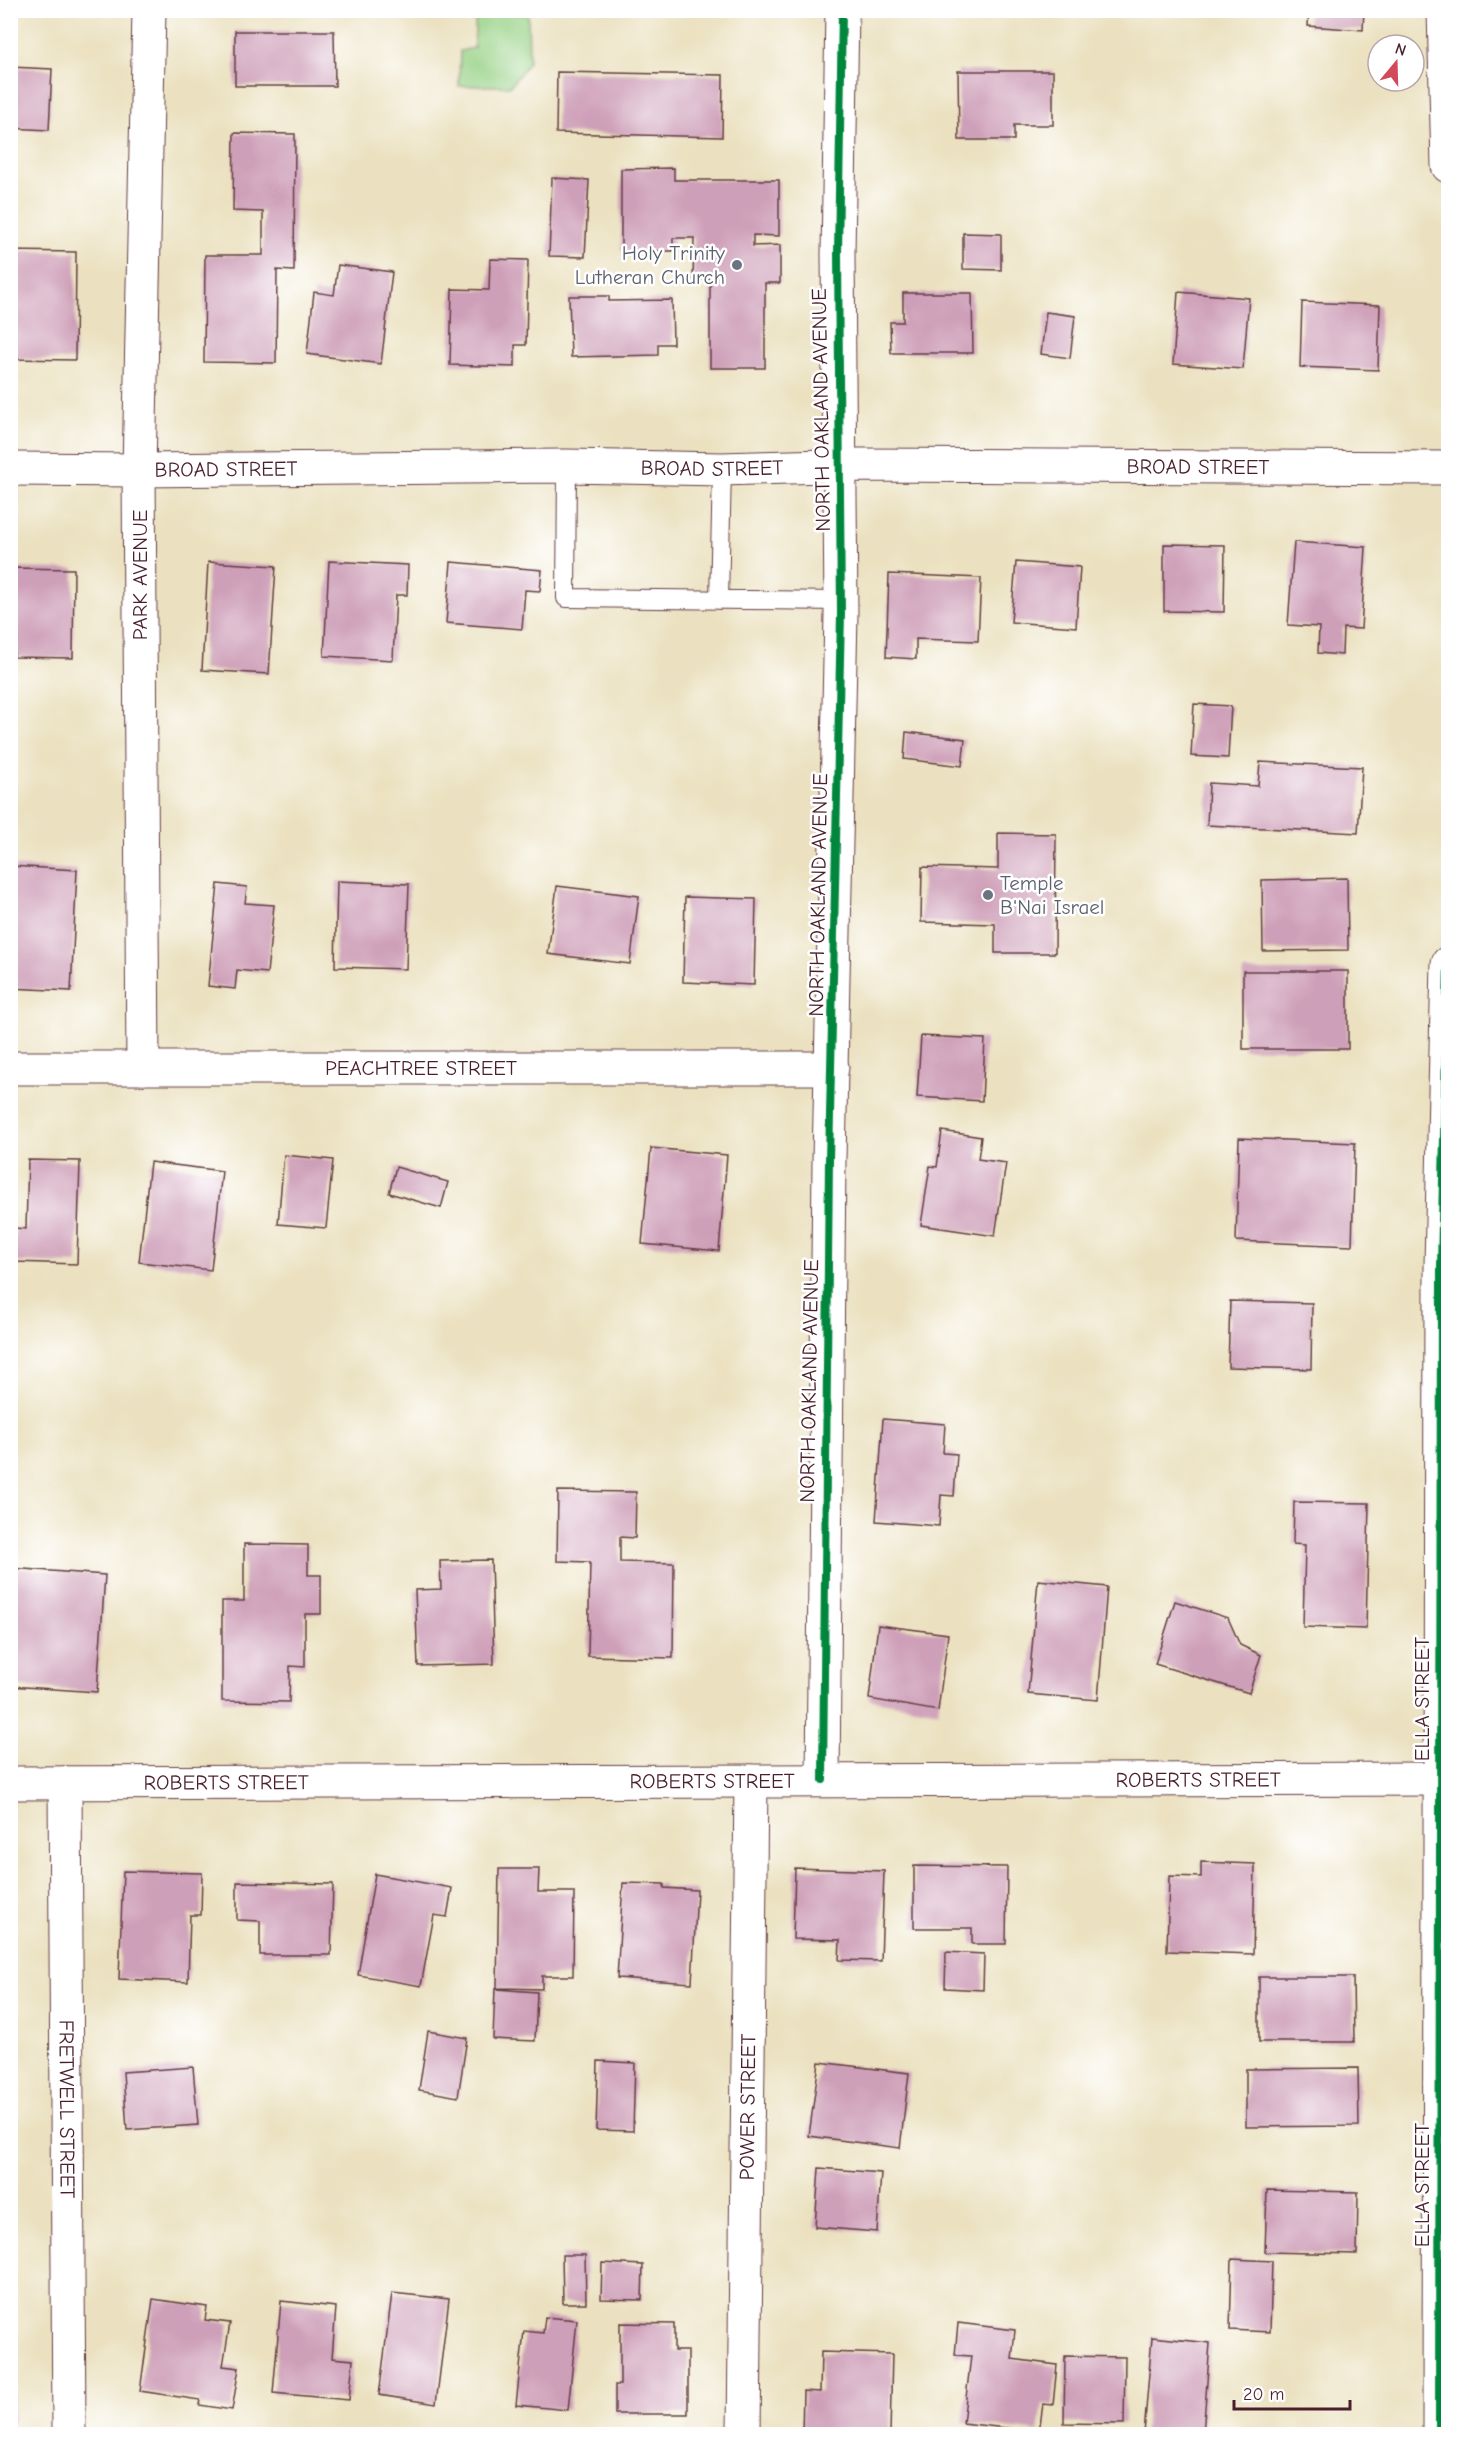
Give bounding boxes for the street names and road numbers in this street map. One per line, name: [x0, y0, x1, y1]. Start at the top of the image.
street label: NORTH OAKLAND AVENUE: [807, 288, 835, 532]
street label: BROAD STREET: [1126, 454, 1269, 479]
street label: BROAD STREET: [640, 455, 784, 481]
street label: BROAD STREET: [154, 457, 298, 482]
street label: PARK AVENUE: [128, 510, 152, 640]
street label: NORTH OAKLAND AVENUE: [804, 773, 832, 1017]
street label: PEACHTREE STREET: [325, 1056, 517, 1080]
street label: NORTH OAKLAND AVENUE: [795, 1259, 823, 1503]
street label: ELLA STREET: [1410, 1637, 1434, 1761]
street label: ROBERTS STREET: [1115, 1767, 1281, 1792]
street label: ROBERTS STREET: [629, 1769, 795, 1793]
street label: ROBERTS STREET: [143, 1770, 309, 1795]
street label: FRETWELL STREET: [54, 2020, 80, 2198]
street label: POWER STREET: [735, 2034, 760, 2180]
street label: ELLA STREET: [1410, 2123, 1434, 2247]

